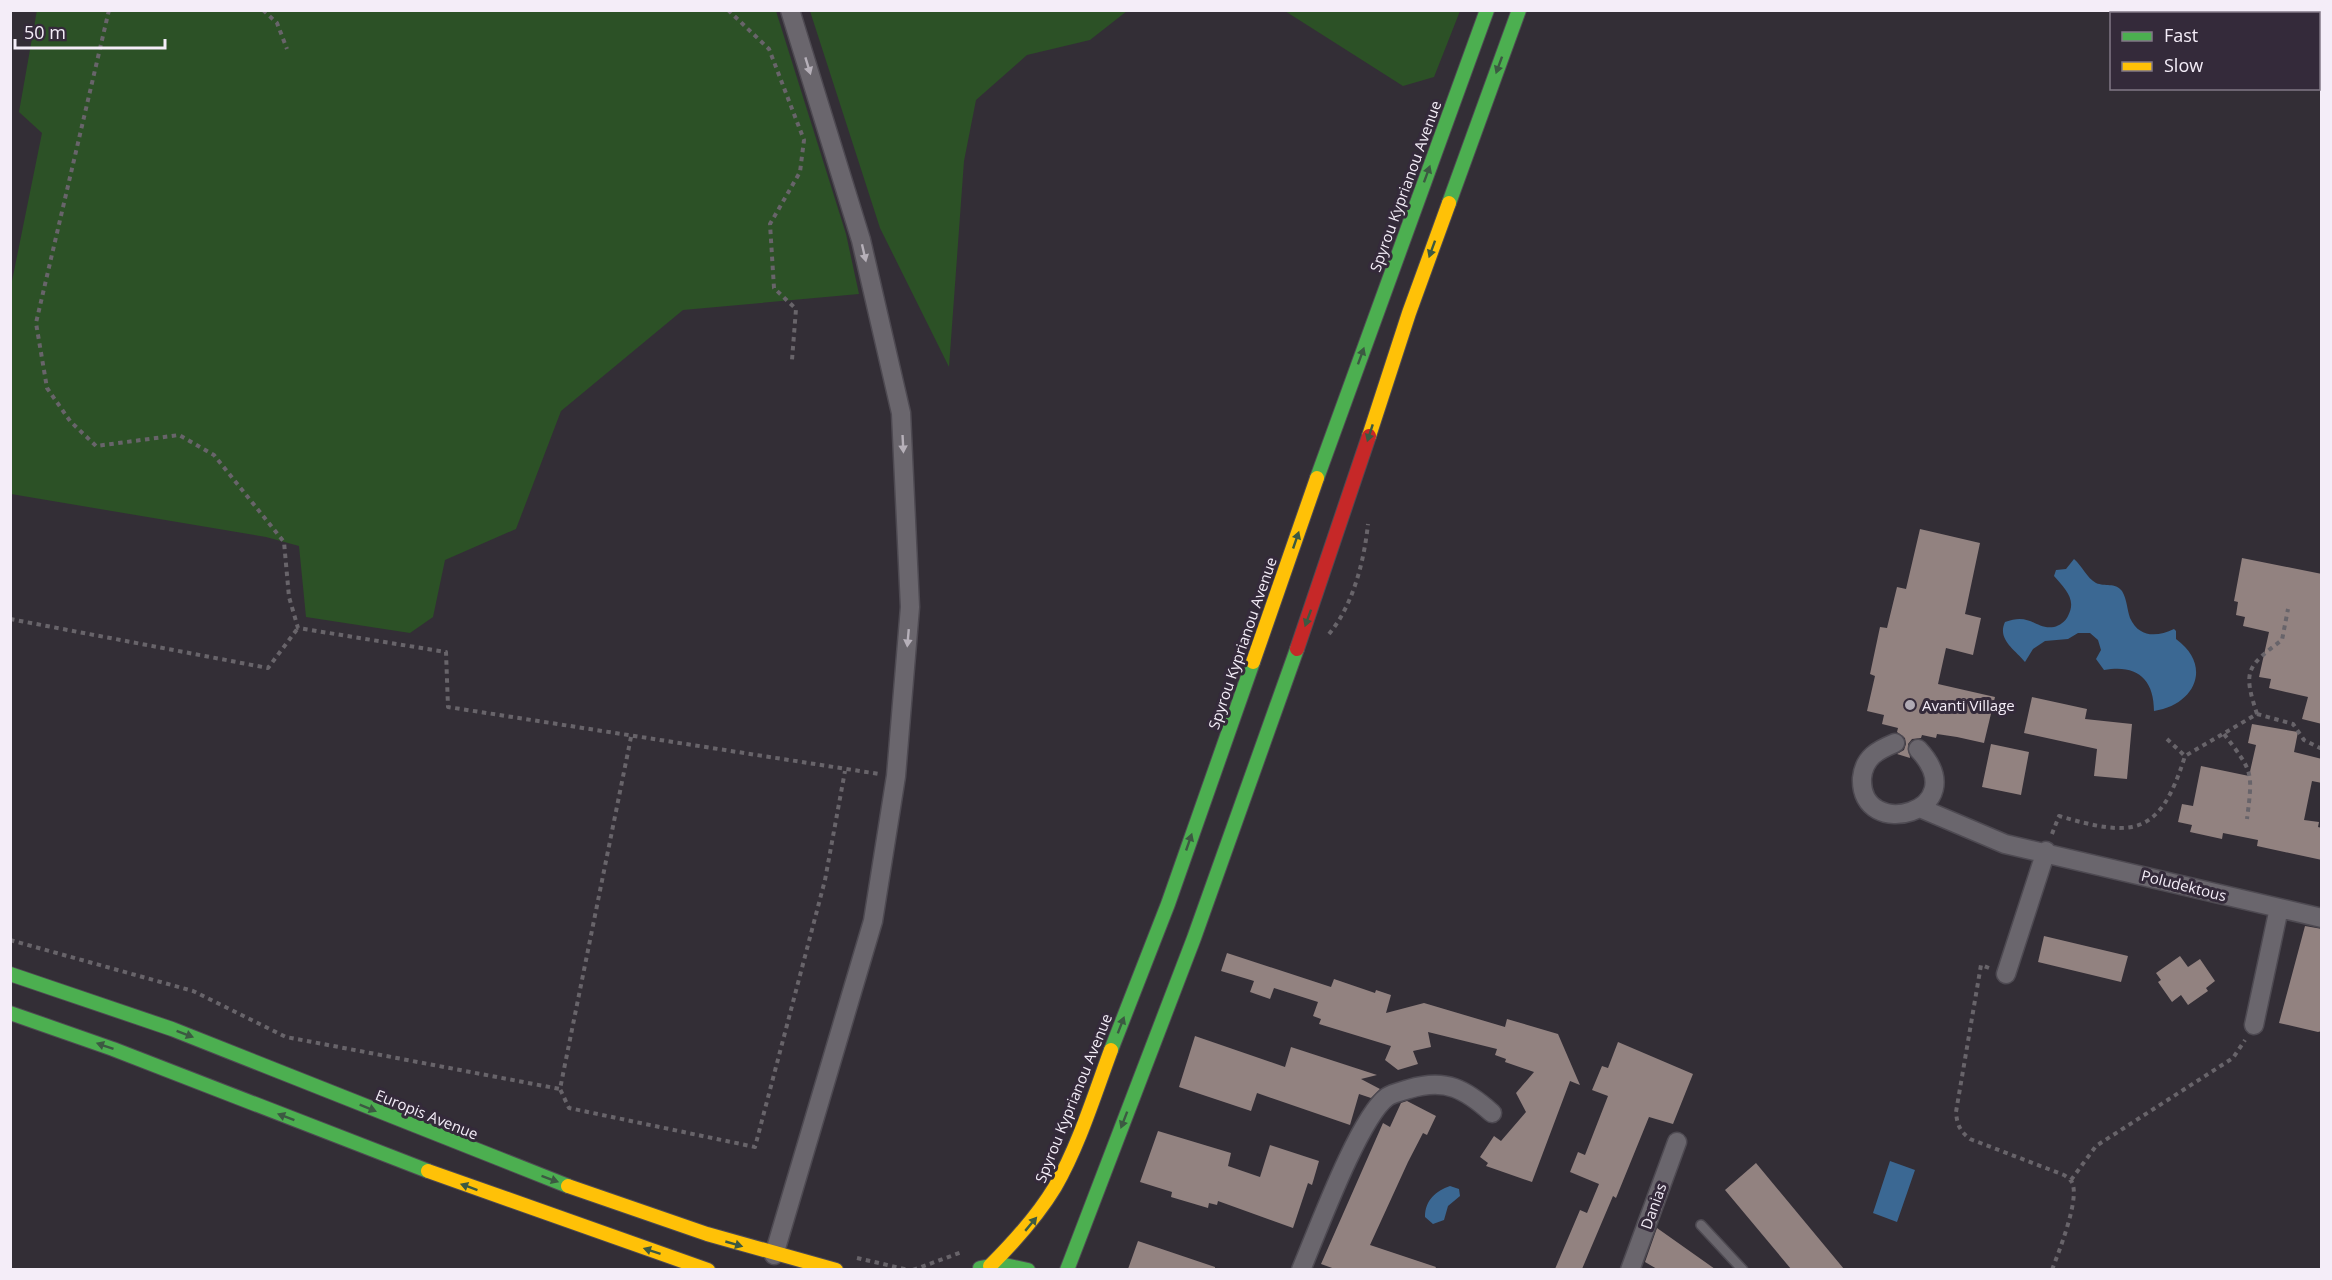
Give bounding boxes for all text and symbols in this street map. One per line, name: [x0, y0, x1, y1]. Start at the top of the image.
scale bar: [15, 12, 165, 50]
legend: [2110, 12, 2320, 90]
text: 50 m: [24, 20, 66, 44]
text: Fast: [2164, 23, 2198, 47]
text: Slow: [2164, 53, 2203, 77]
one-way arrow: [804, 57, 813, 75]
one-way arrow: [1494, 57, 1504, 75]
street label: Spyrou Kyprianou Avenue: [1365, 98, 1445, 274]
one-way arrow: [1423, 165, 1432, 183]
one-way arrow: [1427, 240, 1437, 258]
one-way arrow: [860, 244, 869, 263]
one-way arrow: [1357, 347, 1366, 365]
one-way arrow: [1365, 424, 1374, 442]
one-way arrow: [898, 434, 907, 453]
one-way arrow: [1291, 530, 1301, 548]
street label: Spyrou Kyprianou Avenue: [1203, 554, 1281, 732]
one-way arrow: [1302, 609, 1312, 627]
one-way arrow: [903, 629, 913, 648]
place label: Avanti Village: [1922, 695, 2015, 715]
marker: Avanti Village: [1903, 698, 1917, 712]
one-way arrow: [1185, 833, 1195, 851]
street label: Poludektous: [2139, 865, 2229, 905]
street label: Spyrou Kyprianou Avenue: [1030, 1010, 1116, 1186]
one-way arrow: [1117, 1016, 1126, 1034]
one-way arrow: [176, 1030, 194, 1039]
one-way arrow: [96, 1040, 114, 1050]
street label: Europis Avenue: [373, 1084, 481, 1144]
one-way arrow: [360, 1103, 378, 1113]
one-way arrow: [1118, 1111, 1128, 1129]
one-way arrow: [277, 1112, 295, 1122]
one-way arrow: [541, 1174, 559, 1184]
street label: Danias: [1635, 1180, 1671, 1232]
one-way arrow: [459, 1181, 477, 1191]
one-way arrow: [1024, 1216, 1037, 1232]
one-way arrow: [725, 1240, 743, 1249]
one-way arrow: [643, 1246, 661, 1256]

